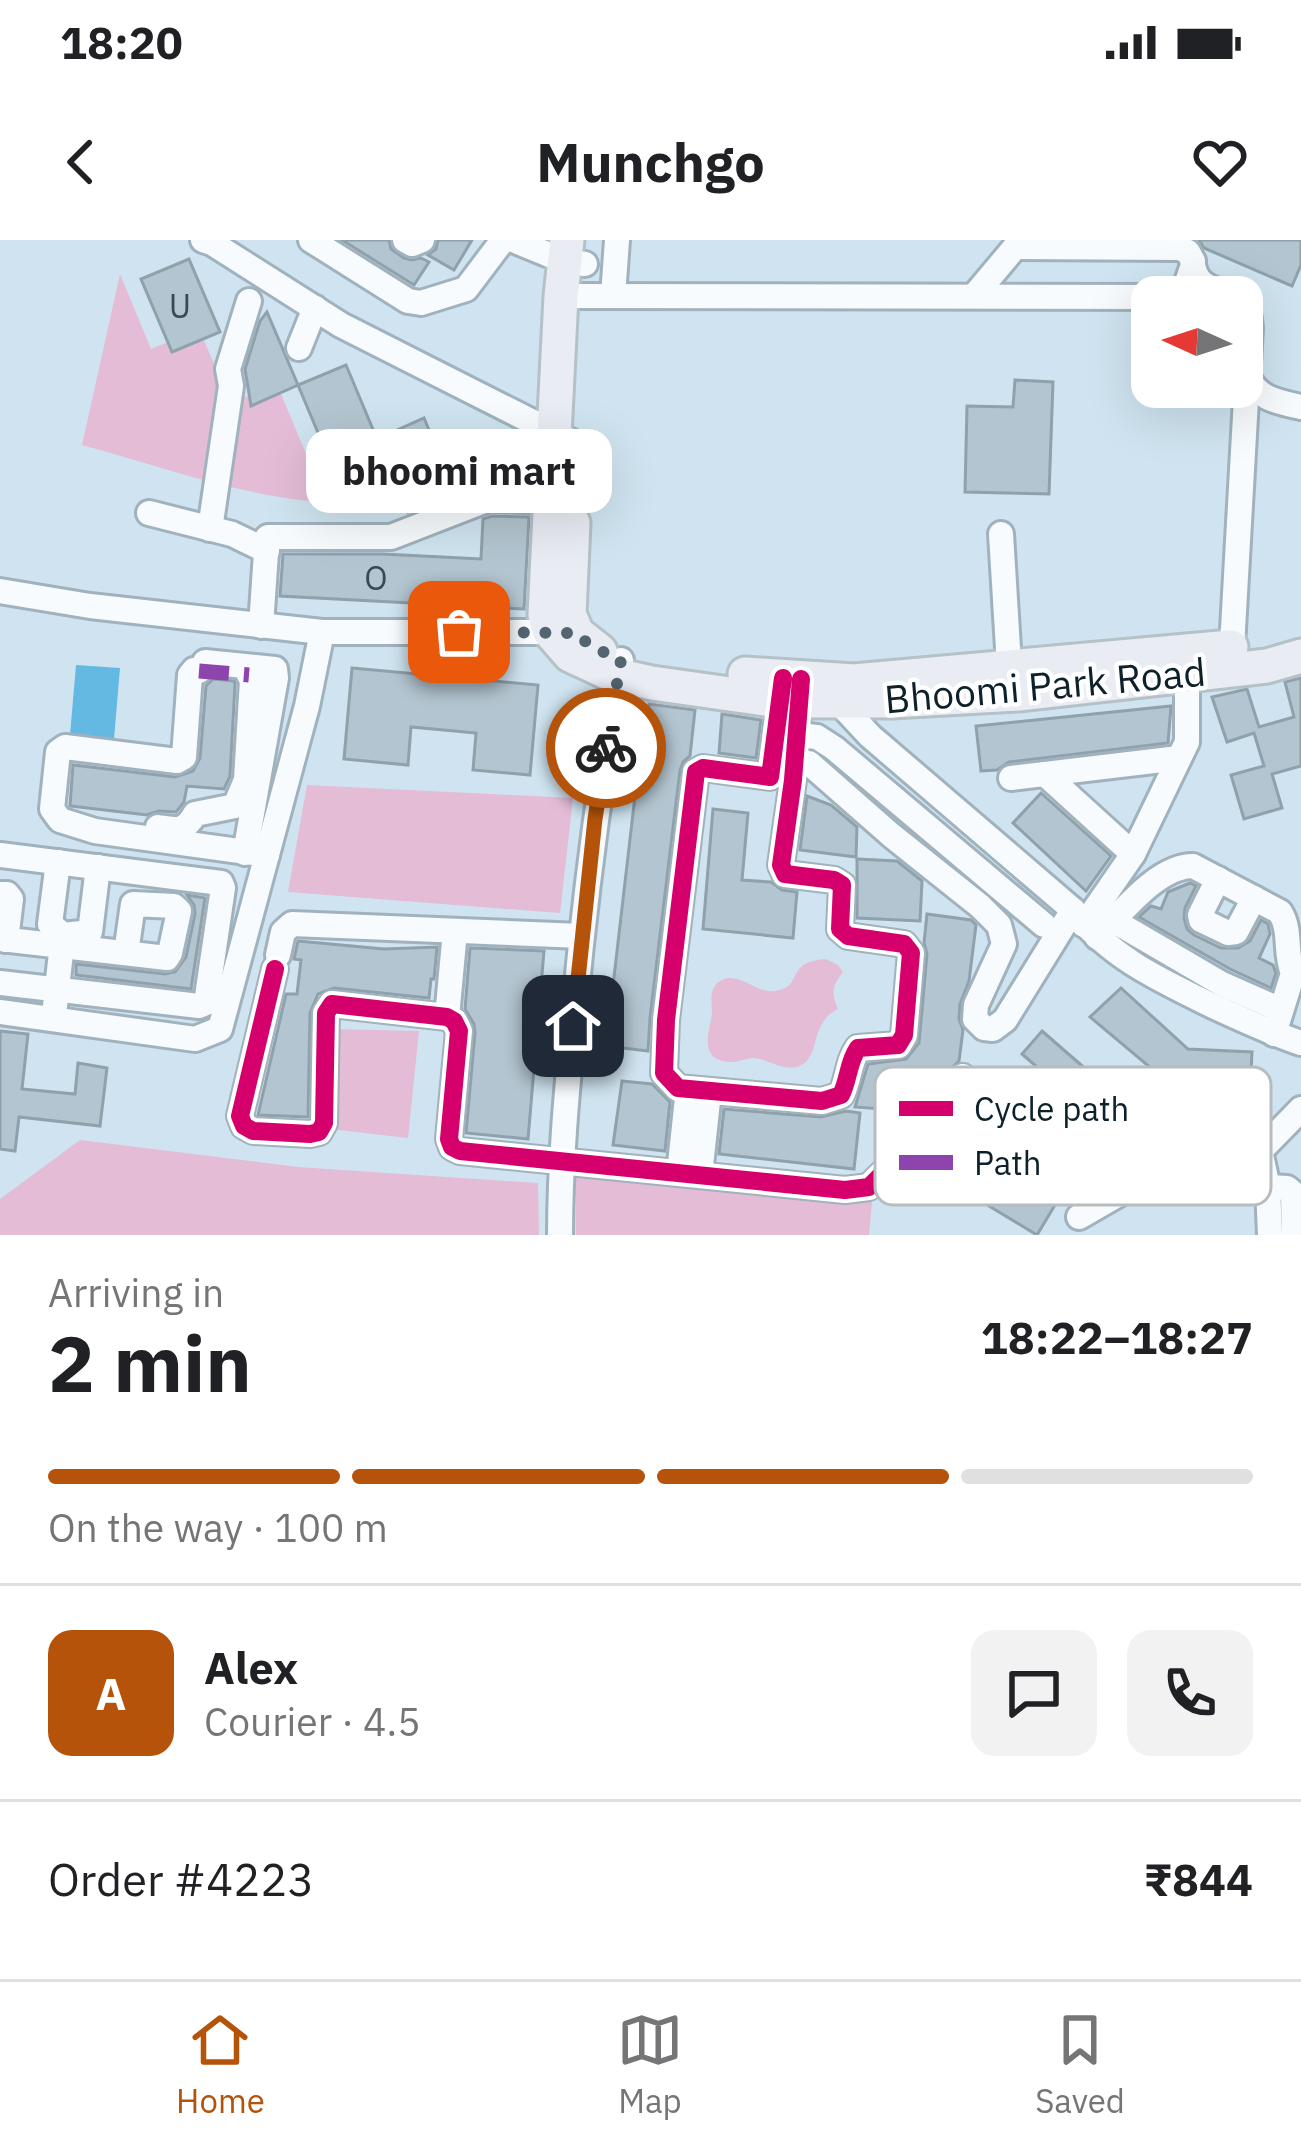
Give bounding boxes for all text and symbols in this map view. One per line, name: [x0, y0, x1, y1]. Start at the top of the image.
text: 18:20: [60, 13, 183, 71]
text: Munchgo: [536, 127, 765, 197]
icon: back: [48, 129, 114, 195]
icon: heart: [1187, 129, 1253, 195]
north arrow: [1131, 276, 1263, 408]
map controls: [1131, 276, 1263, 408]
house number: U: [169, 284, 191, 327]
callout: bhoomi mart: [306, 428, 612, 512]
text: bhoomi mart: [342, 445, 576, 496]
house number: O: [364, 556, 388, 599]
pin: [408, 581, 510, 683]
icon: bag: [426, 599, 492, 665]
street label: Bhoomi Park Road: [882, 646, 1208, 724]
courier: [546, 688, 666, 808]
icon: bike: [573, 715, 639, 781]
pin: [522, 975, 624, 1077]
icon: home: [540, 993, 606, 1059]
legend: [875, 1067, 1271, 1205]
text: Cycle path: [974, 1087, 1129, 1130]
text: Path: [974, 1141, 1042, 1184]
text: Arriving in: [48, 1267, 224, 1318]
text: 18:22–18:27: [981, 1308, 1253, 1366]
text: 2 min: [48, 1312, 252, 1413]
text: On the way · 100 m: [48, 1502, 388, 1553]
button: chat: [971, 1630, 1097, 1756]
button: phone: [1127, 1630, 1253, 1756]
text: Alex: [204, 1638, 298, 1696]
text: A: [96, 1664, 126, 1722]
text: Courier · 4.5: [204, 1696, 421, 1747]
text: Order #4223: [48, 1850, 314, 1908]
text: ₹844: [1144, 1850, 1253, 1908]
tab: Home: [176, 2007, 265, 2122]
tab: Map: [617, 2007, 683, 2122]
tab: Saved: [1035, 2007, 1125, 2122]

